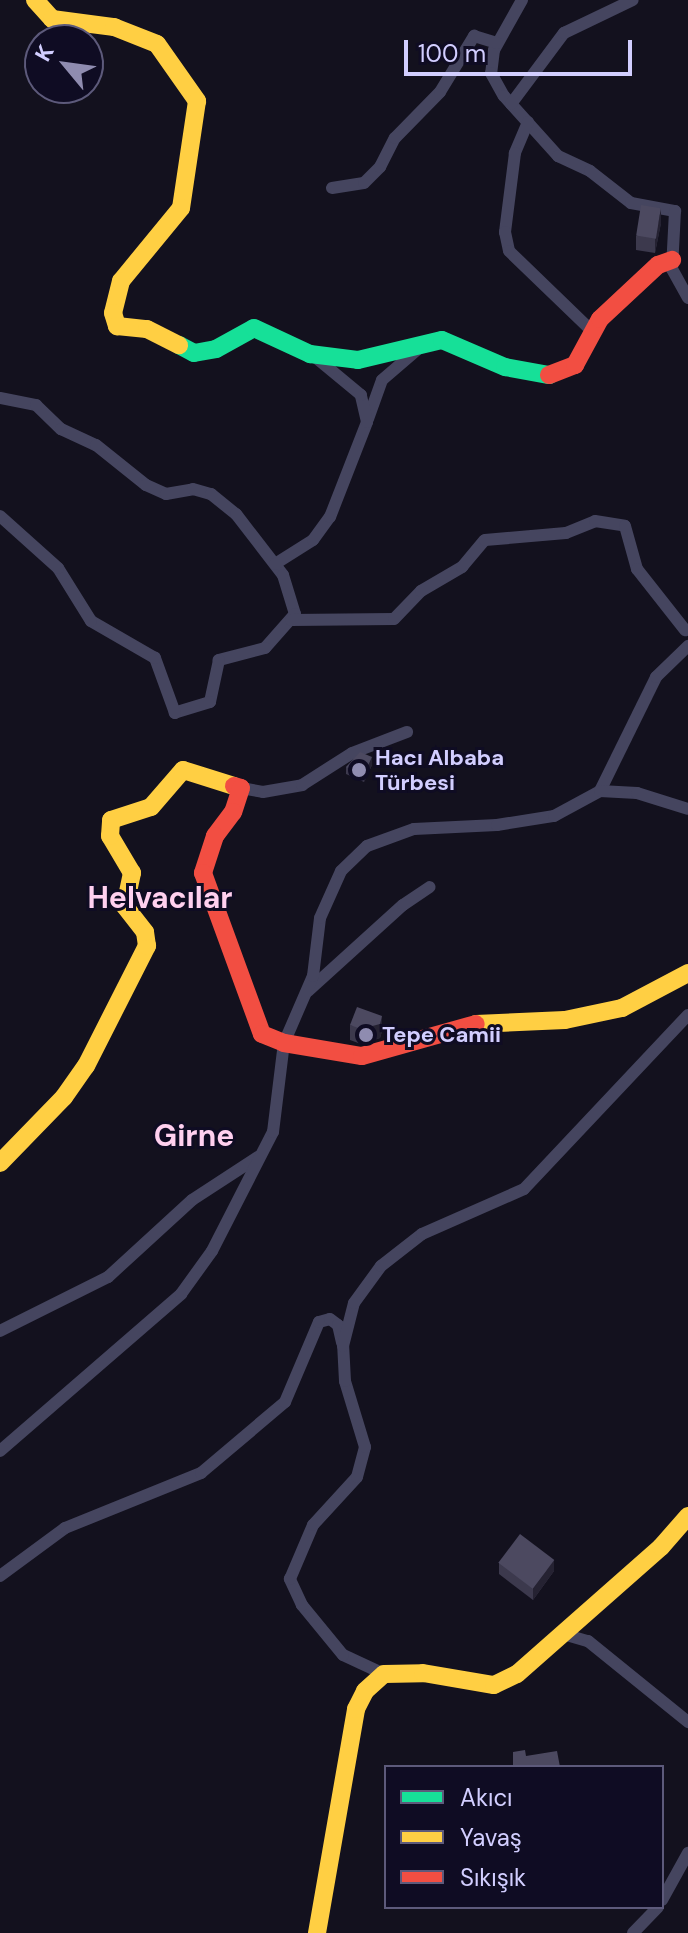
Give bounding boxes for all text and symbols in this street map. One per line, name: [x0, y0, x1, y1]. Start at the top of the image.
north arrow: [24, 24, 104, 104]
scale bar: [408, 24, 636, 74]
text: 100 m: [418, 38, 486, 69]
text: K: [28, 40, 60, 66]
place label: Hacı Albaba Türbesi: [375, 744, 504, 796]
marker: Hacı Albaba Türbesi: [350, 761, 368, 779]
district label: Helvacılar: [87, 880, 233, 916]
place label: Tepe Camii: [382, 1022, 501, 1048]
marker: Tepe Camii: [357, 1026, 375, 1044]
district label: Girne: [154, 1118, 234, 1154]
legend: [384, 1765, 664, 1909]
text: Akıcı: [460, 1782, 512, 1813]
text: Yavaş: [460, 1822, 522, 1853]
text: Sıkışık: [460, 1862, 526, 1893]

